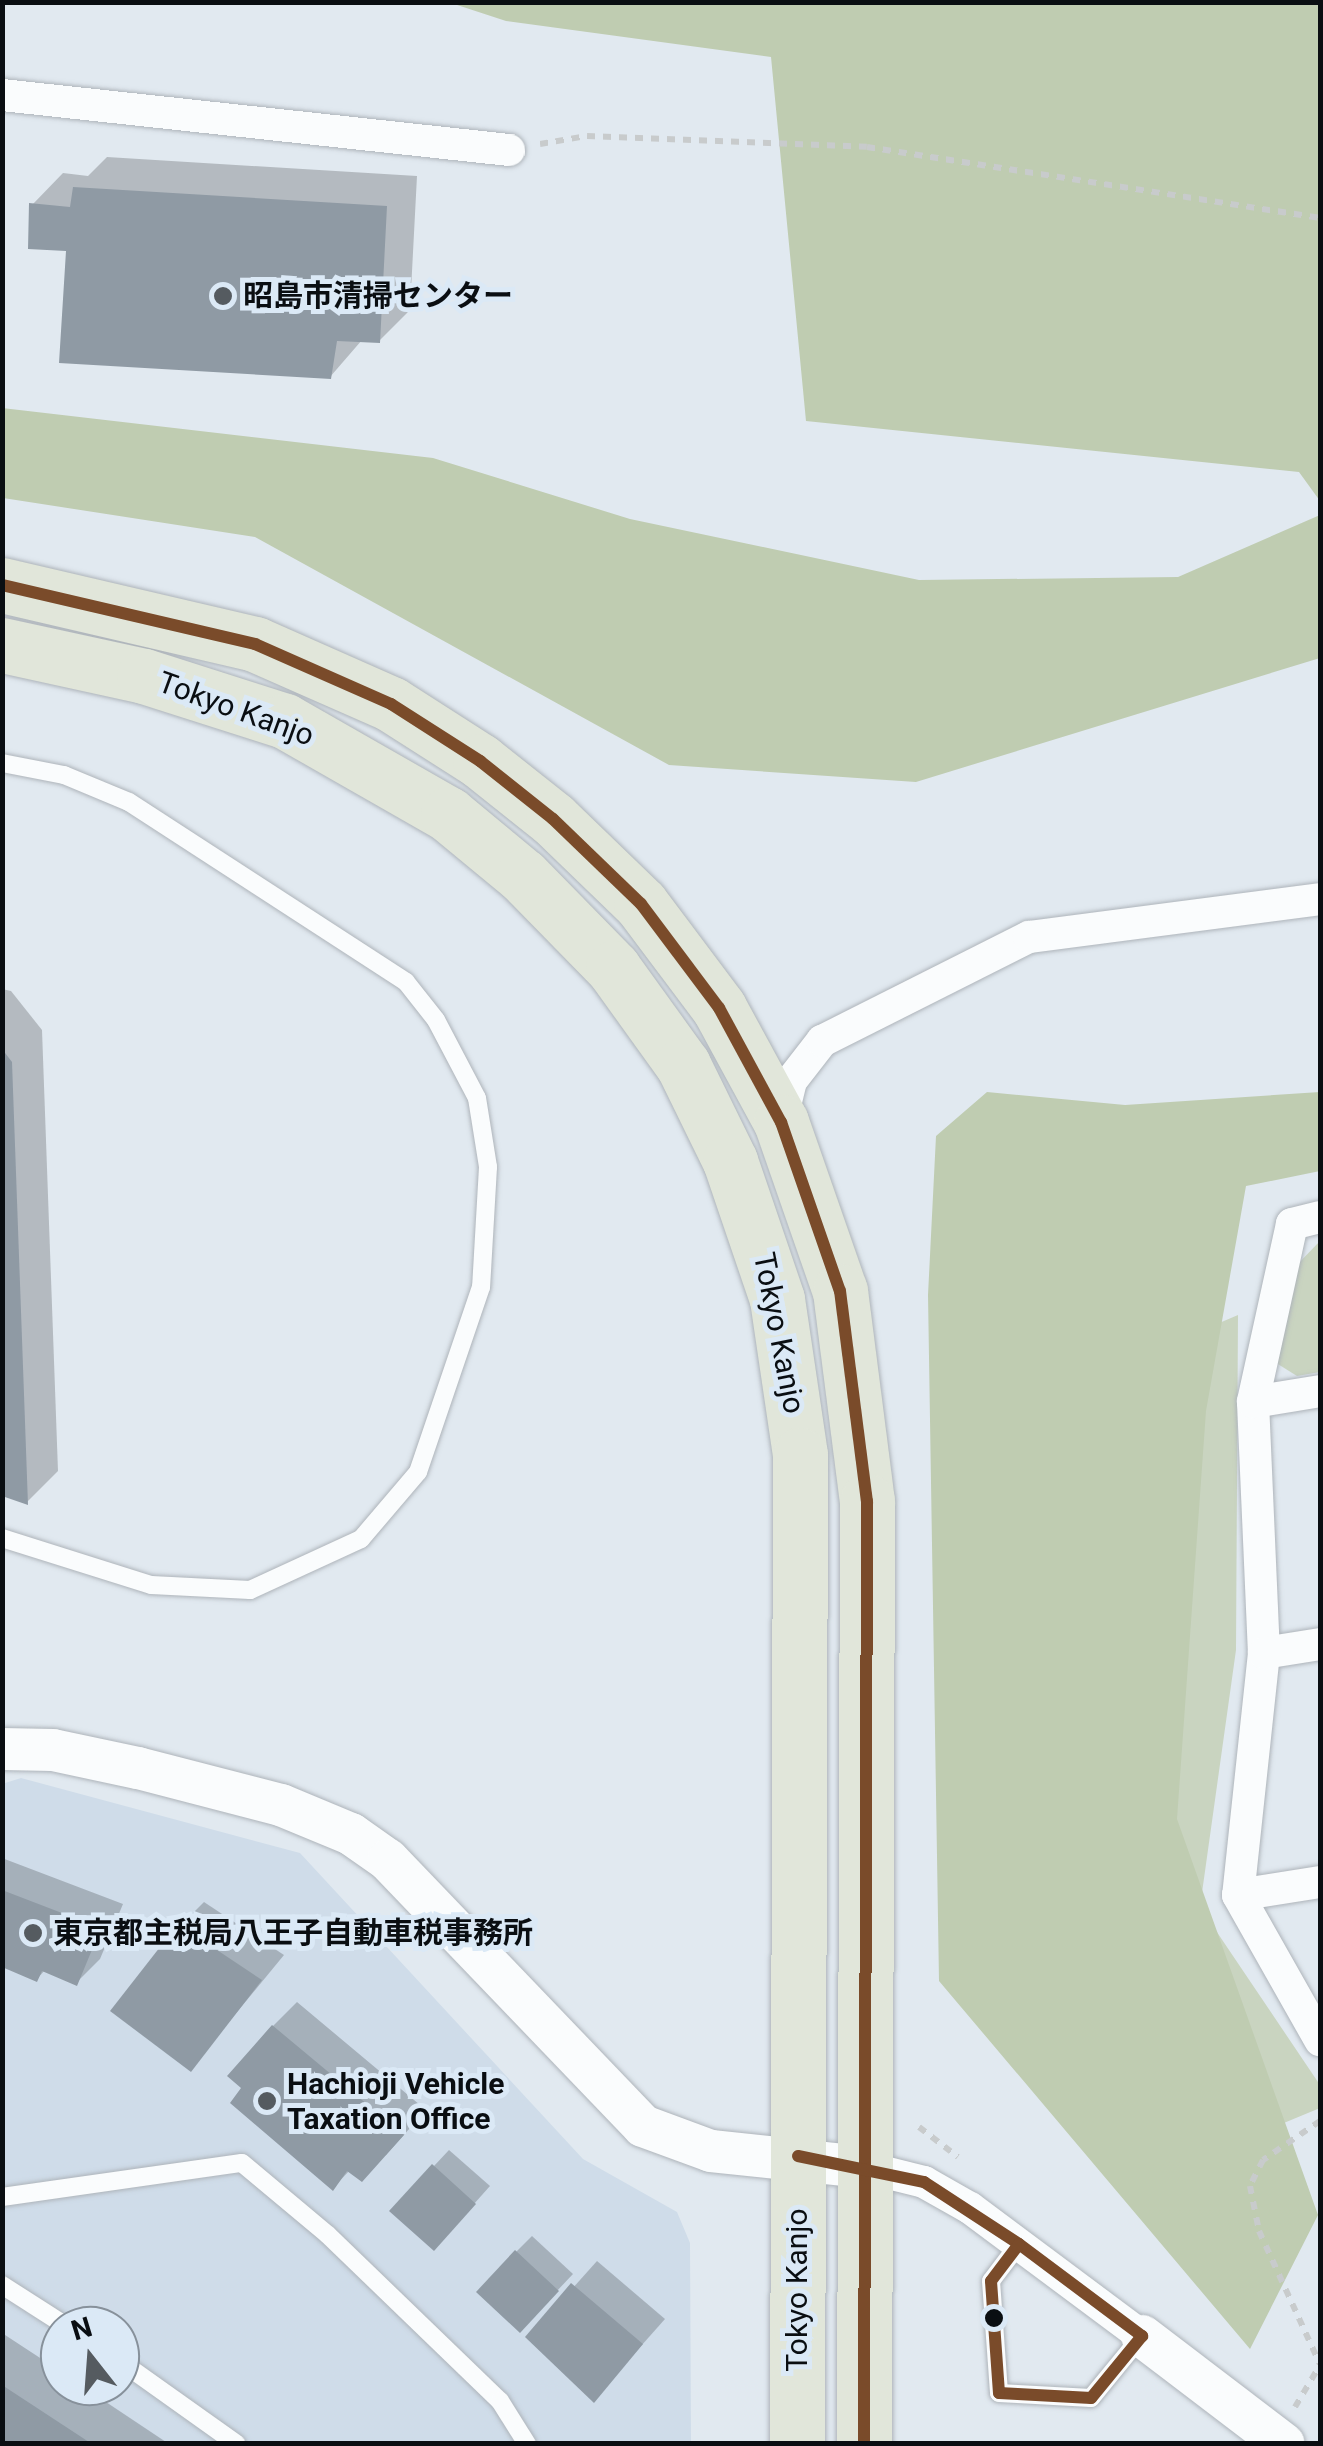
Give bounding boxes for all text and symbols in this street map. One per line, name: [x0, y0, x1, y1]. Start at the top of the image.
place label: 昭島市清掃センター: [243, 278, 513, 314]
marker: 昭島市清掃センター: [212, 285, 234, 307]
street label: Tokyo Kanjo: [153, 664, 319, 754]
street label: Tokyo Kanjo: [746, 1249, 812, 1417]
place label: 東京都主税局八王子自動車税事務所: [53, 1915, 533, 1951]
marker: 東京都主税局八王子自動車税事務所: [22, 1922, 44, 1944]
place label: Hachioji Vehicle Taxation Office: [287, 2066, 504, 2136]
marker: Hachioji Vehicle Taxation Office: [256, 2090, 278, 2112]
street label: Tokyo Kanjo: [779, 2208, 815, 2372]
north arrow: [40, 2306, 140, 2406]
unlabelled marker: [984, 2308, 1004, 2328]
text: N: [67, 2310, 96, 2347]

